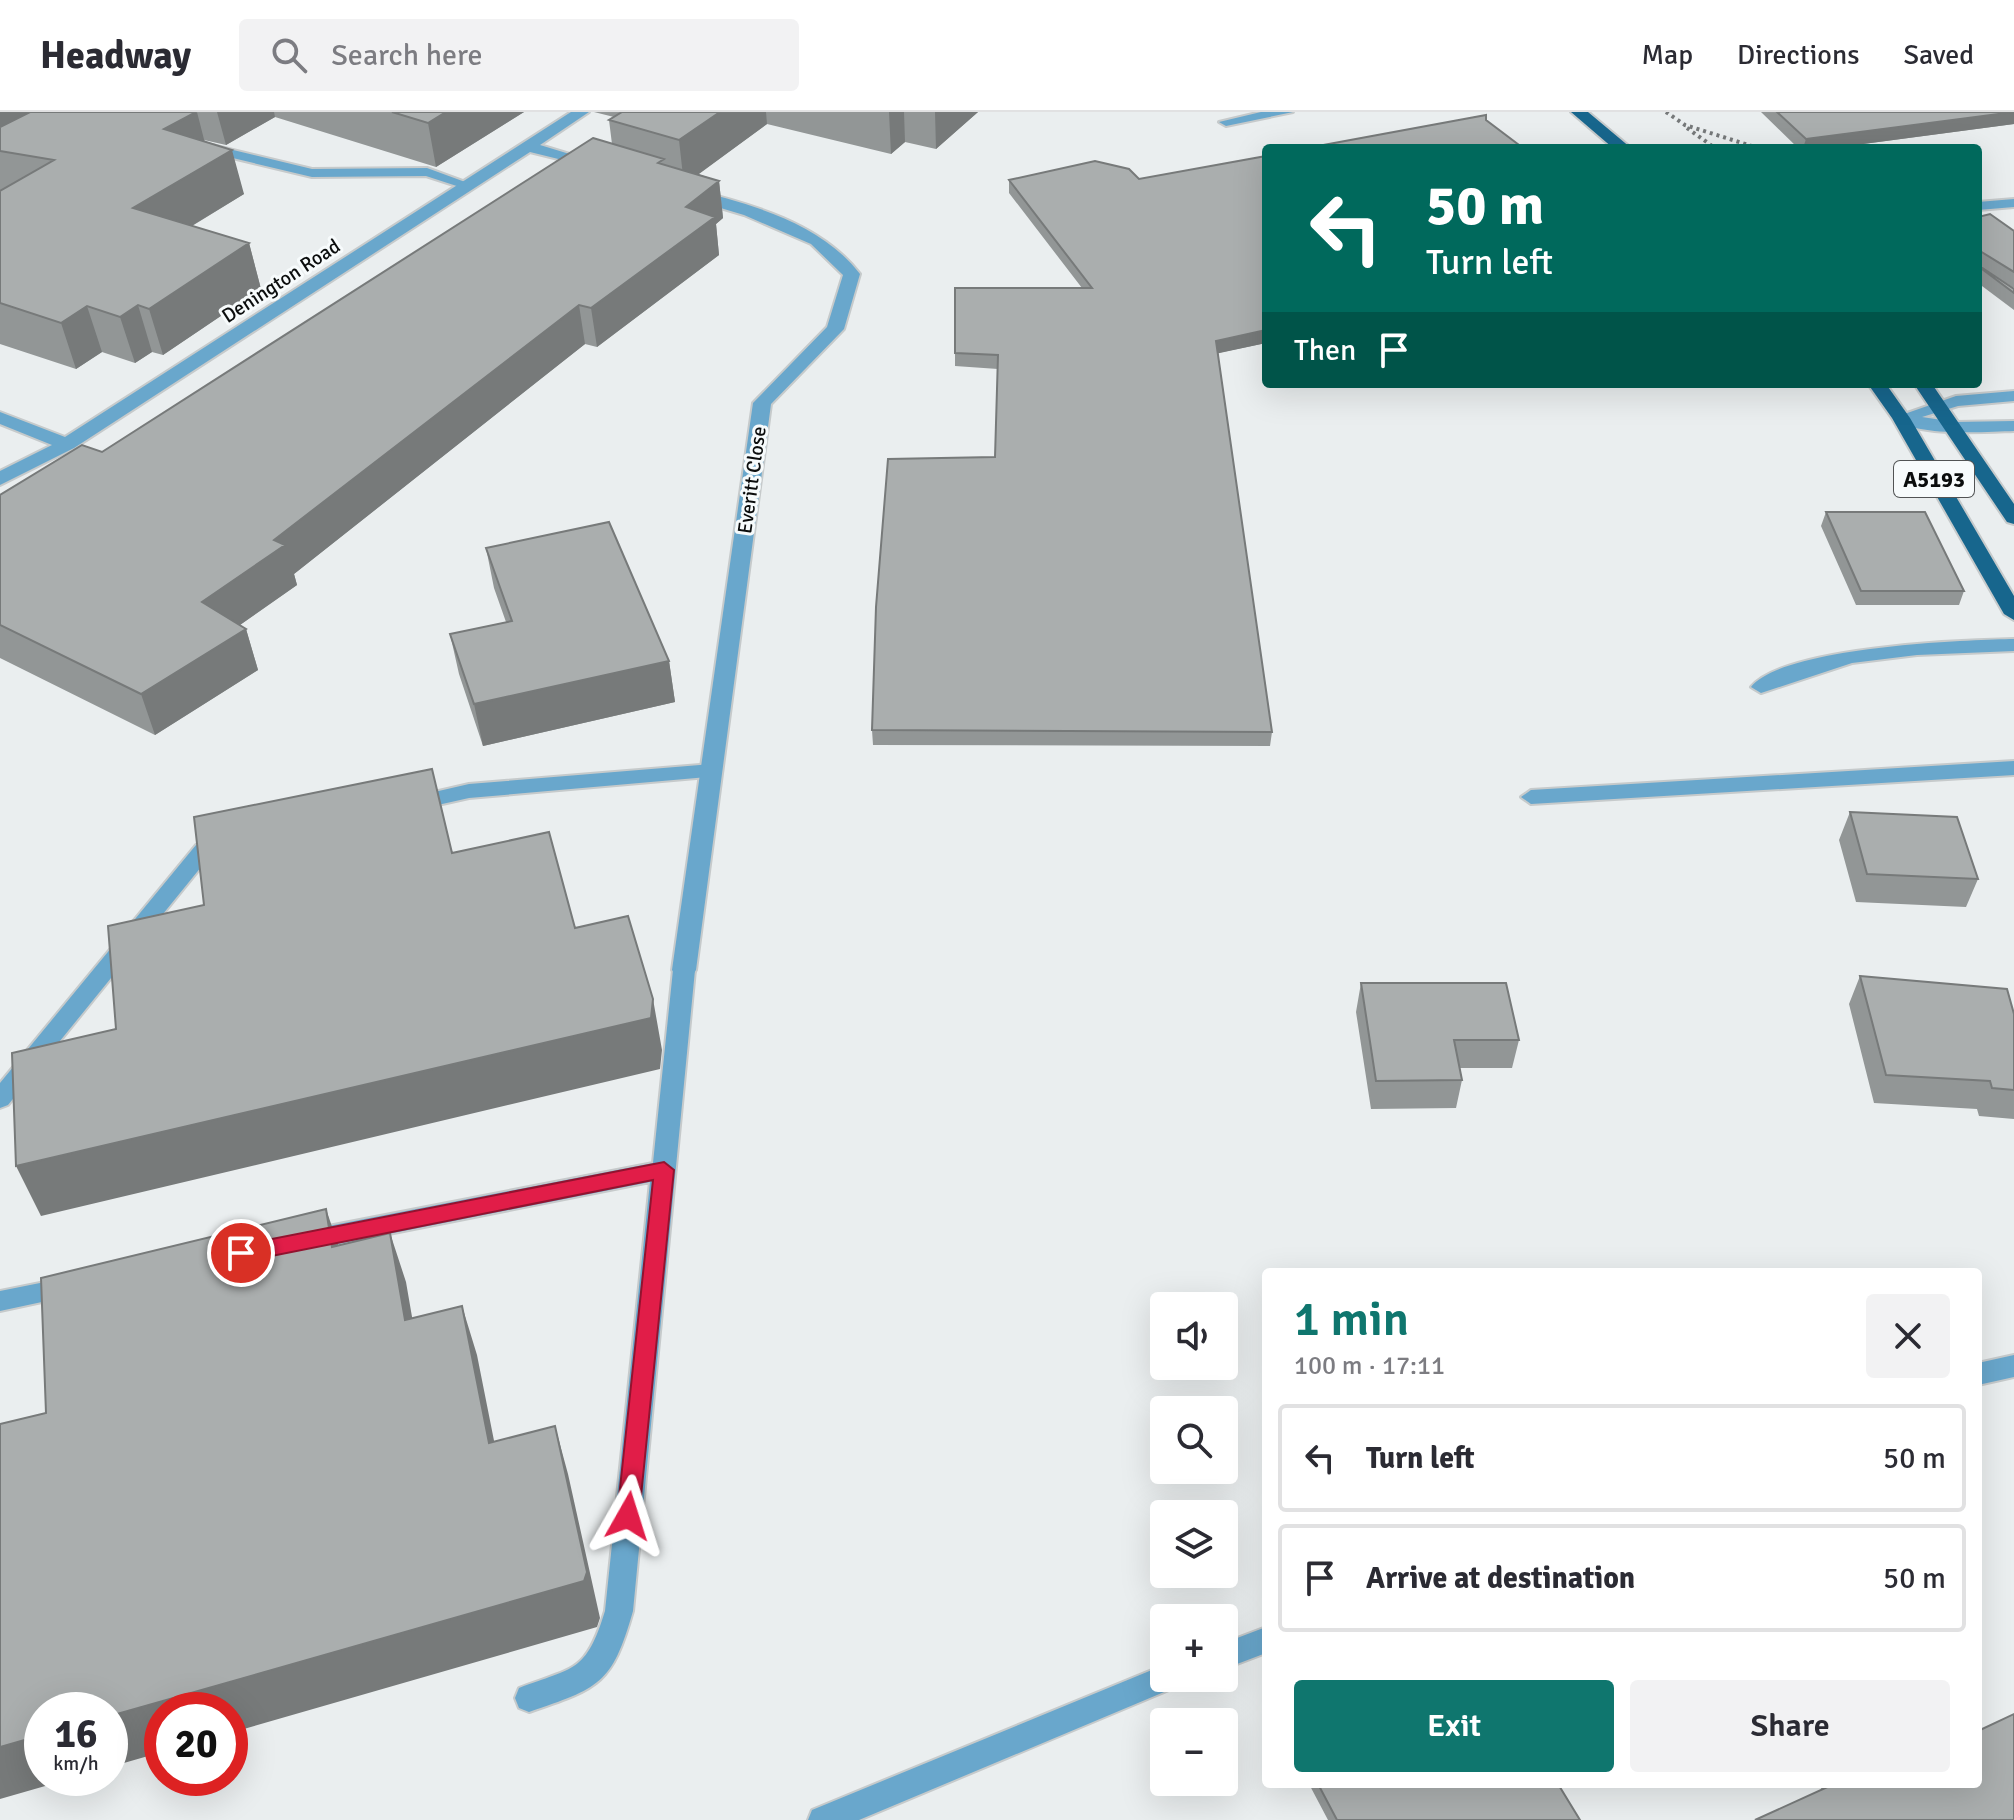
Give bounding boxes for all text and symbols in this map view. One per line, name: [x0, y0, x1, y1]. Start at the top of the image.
search box: [239, 19, 799, 91]
text: Headway: [40, 32, 191, 79]
icon: search: [267, 33, 311, 77]
text: Search here: [331, 37, 482, 74]
text: Map: [1641, 38, 1693, 72]
text: Directions: [1737, 38, 1859, 72]
text: Saved: [1903, 38, 1974, 72]
text: 50 m: [1426, 171, 1544, 240]
icon: left: [1294, 176, 1398, 280]
street label: Denington Road: [217, 233, 345, 329]
text: Turn left: [1426, 240, 1553, 285]
icon: arrive: [1372, 328, 1416, 372]
text: Then: [1294, 332, 1356, 369]
street label: Everitt Close: [732, 425, 772, 535]
road number: A5193: [1894, 461, 1974, 497]
pin: [207, 1219, 275, 1287]
icon: arrive: [219, 1231, 263, 1275]
text: 1 min: [1294, 1290, 1409, 1349]
map controls: [1150, 1292, 1238, 1796]
button: sound: [1150, 1292, 1238, 1380]
button: close: [1866, 1294, 1950, 1378]
text: 100 m · 17:11: [1294, 1350, 1445, 1382]
button: search: [1150, 1396, 1238, 1484]
icon: left: [1298, 1436, 1342, 1480]
text: Turn left: [1366, 1440, 1475, 1477]
text: 50 m: [1883, 1440, 1946, 1477]
position arrow: [586, 1474, 670, 1558]
button: layers: [1150, 1500, 1238, 1588]
icon: arrive: [1298, 1556, 1342, 1600]
text: Arrive at destination: [1366, 1560, 1635, 1597]
text: 50 m: [1883, 1560, 1946, 1597]
button: +: [1150, 1604, 1238, 1692]
button: Exit: [1294, 1680, 1614, 1772]
button: Share: [1630, 1680, 1950, 1772]
speed limit sign: 20: [144, 1692, 248, 1796]
button: −: [1150, 1708, 1238, 1796]
text: 16: [54, 1709, 98, 1759]
text: km/h: [53, 1751, 99, 1776]

